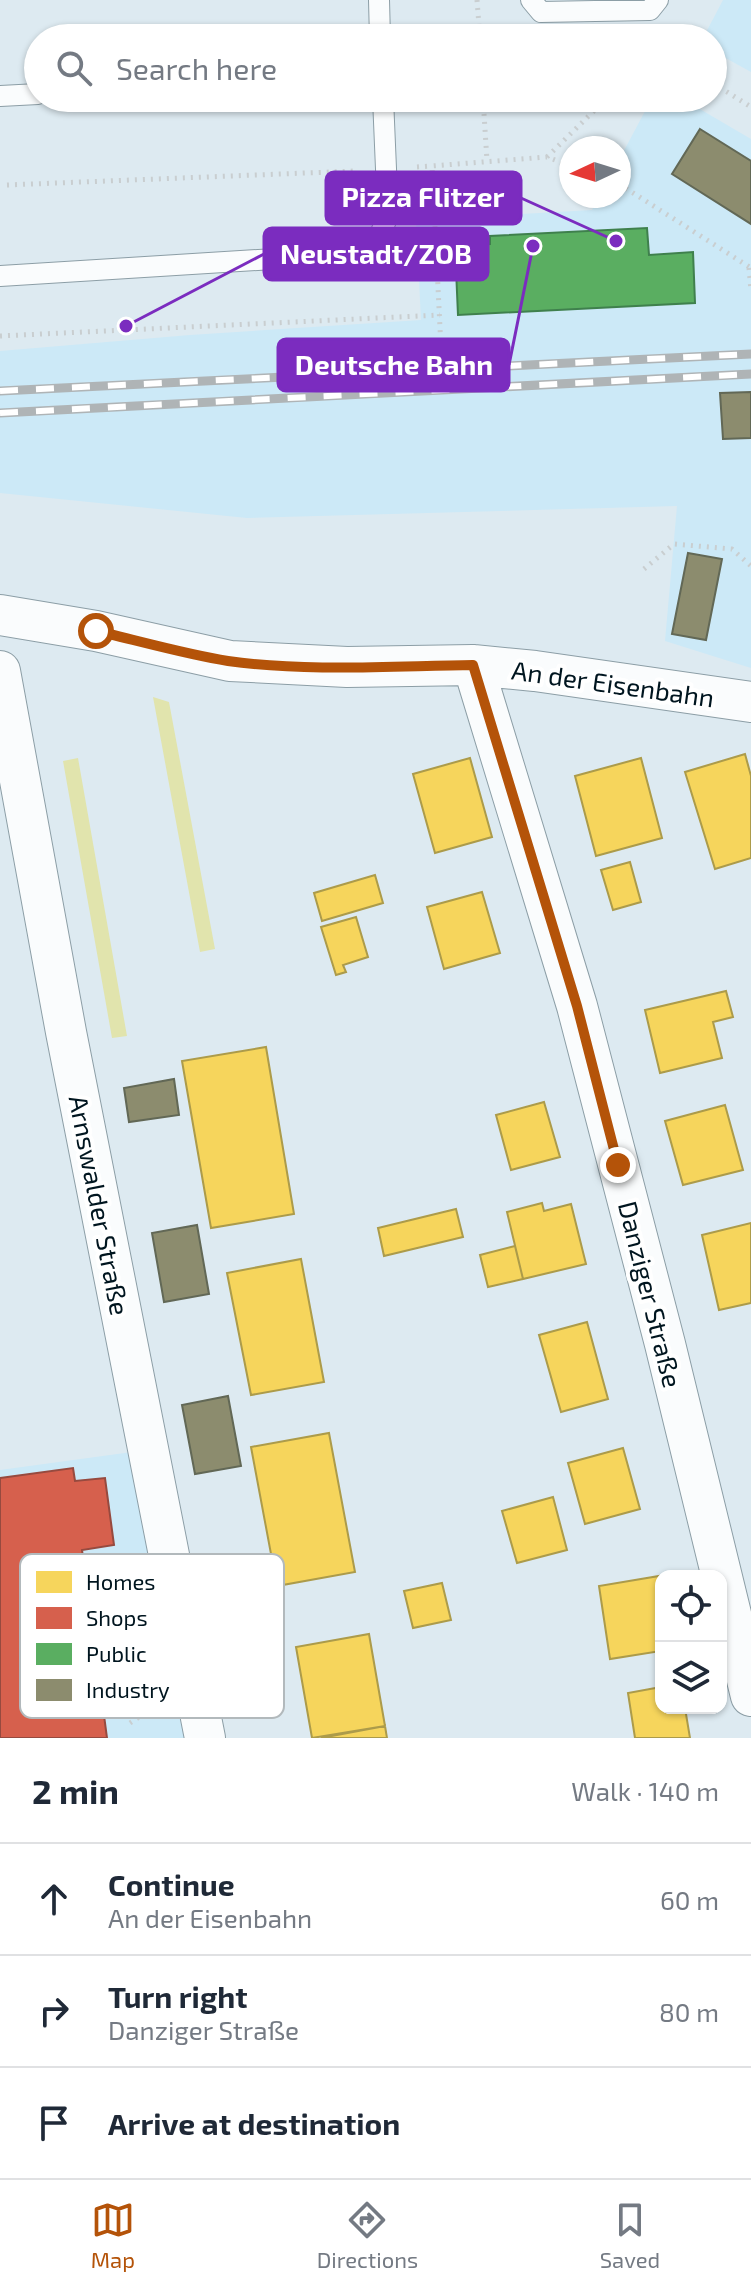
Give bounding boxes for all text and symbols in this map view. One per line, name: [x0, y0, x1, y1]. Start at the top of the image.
search box: [24, 24, 727, 112]
icon: search: [52, 46, 96, 90]
text: Search here: [116, 50, 277, 86]
north arrow: [559, 136, 631, 208]
callout: Pizza Flitzer: [326, 172, 521, 224]
text: Pizza Flitzer: [342, 179, 504, 213]
callout: Neustadt/ZOB: [264, 228, 488, 280]
text: Neustadt/ZOB: [280, 236, 472, 270]
callout: Deutsche Bahn: [278, 339, 509, 391]
text: Deutsche Bahn: [295, 347, 493, 381]
route start: [78, 613, 114, 649]
street label: An der Eisenbahn: [510, 653, 716, 713]
street label: Arnswalder Straße: [63, 1092, 137, 1318]
route end: [600, 1147, 636, 1183]
street label: Danziger Straße: [613, 1198, 689, 1390]
legend: [20, 1554, 284, 1718]
text: Homes: [86, 1568, 155, 1594]
map controls: [655, 1570, 727, 1714]
button: locate: [655, 1570, 727, 1642]
text: Shops: [86, 1604, 148, 1630]
text: Public: [86, 1640, 147, 1666]
button: layers: [655, 1642, 727, 1714]
text: Industry: [86, 1676, 170, 1702]
text: 2 min: [32, 1770, 119, 1811]
text: Walk · 140 m: [571, 1775, 719, 1806]
text: Continue: [108, 1866, 235, 1902]
icon: ahead: [32, 1877, 76, 1921]
text: 60 m: [660, 1884, 719, 1915]
text: An der Eisenbahn: [108, 1902, 312, 1933]
text: Turn right: [108, 1978, 248, 2014]
icon: right: [32, 1989, 76, 2033]
text: 80 m: [659, 1996, 719, 2027]
text: Danziger Straße: [108, 2014, 299, 2045]
icon: arrive: [32, 2101, 76, 2145]
text: Arrive at destination: [108, 2105, 400, 2141]
tab: Map: [91, 2198, 135, 2272]
tab: Directions: [317, 2198, 418, 2272]
tab: Saved: [600, 2198, 660, 2272]

